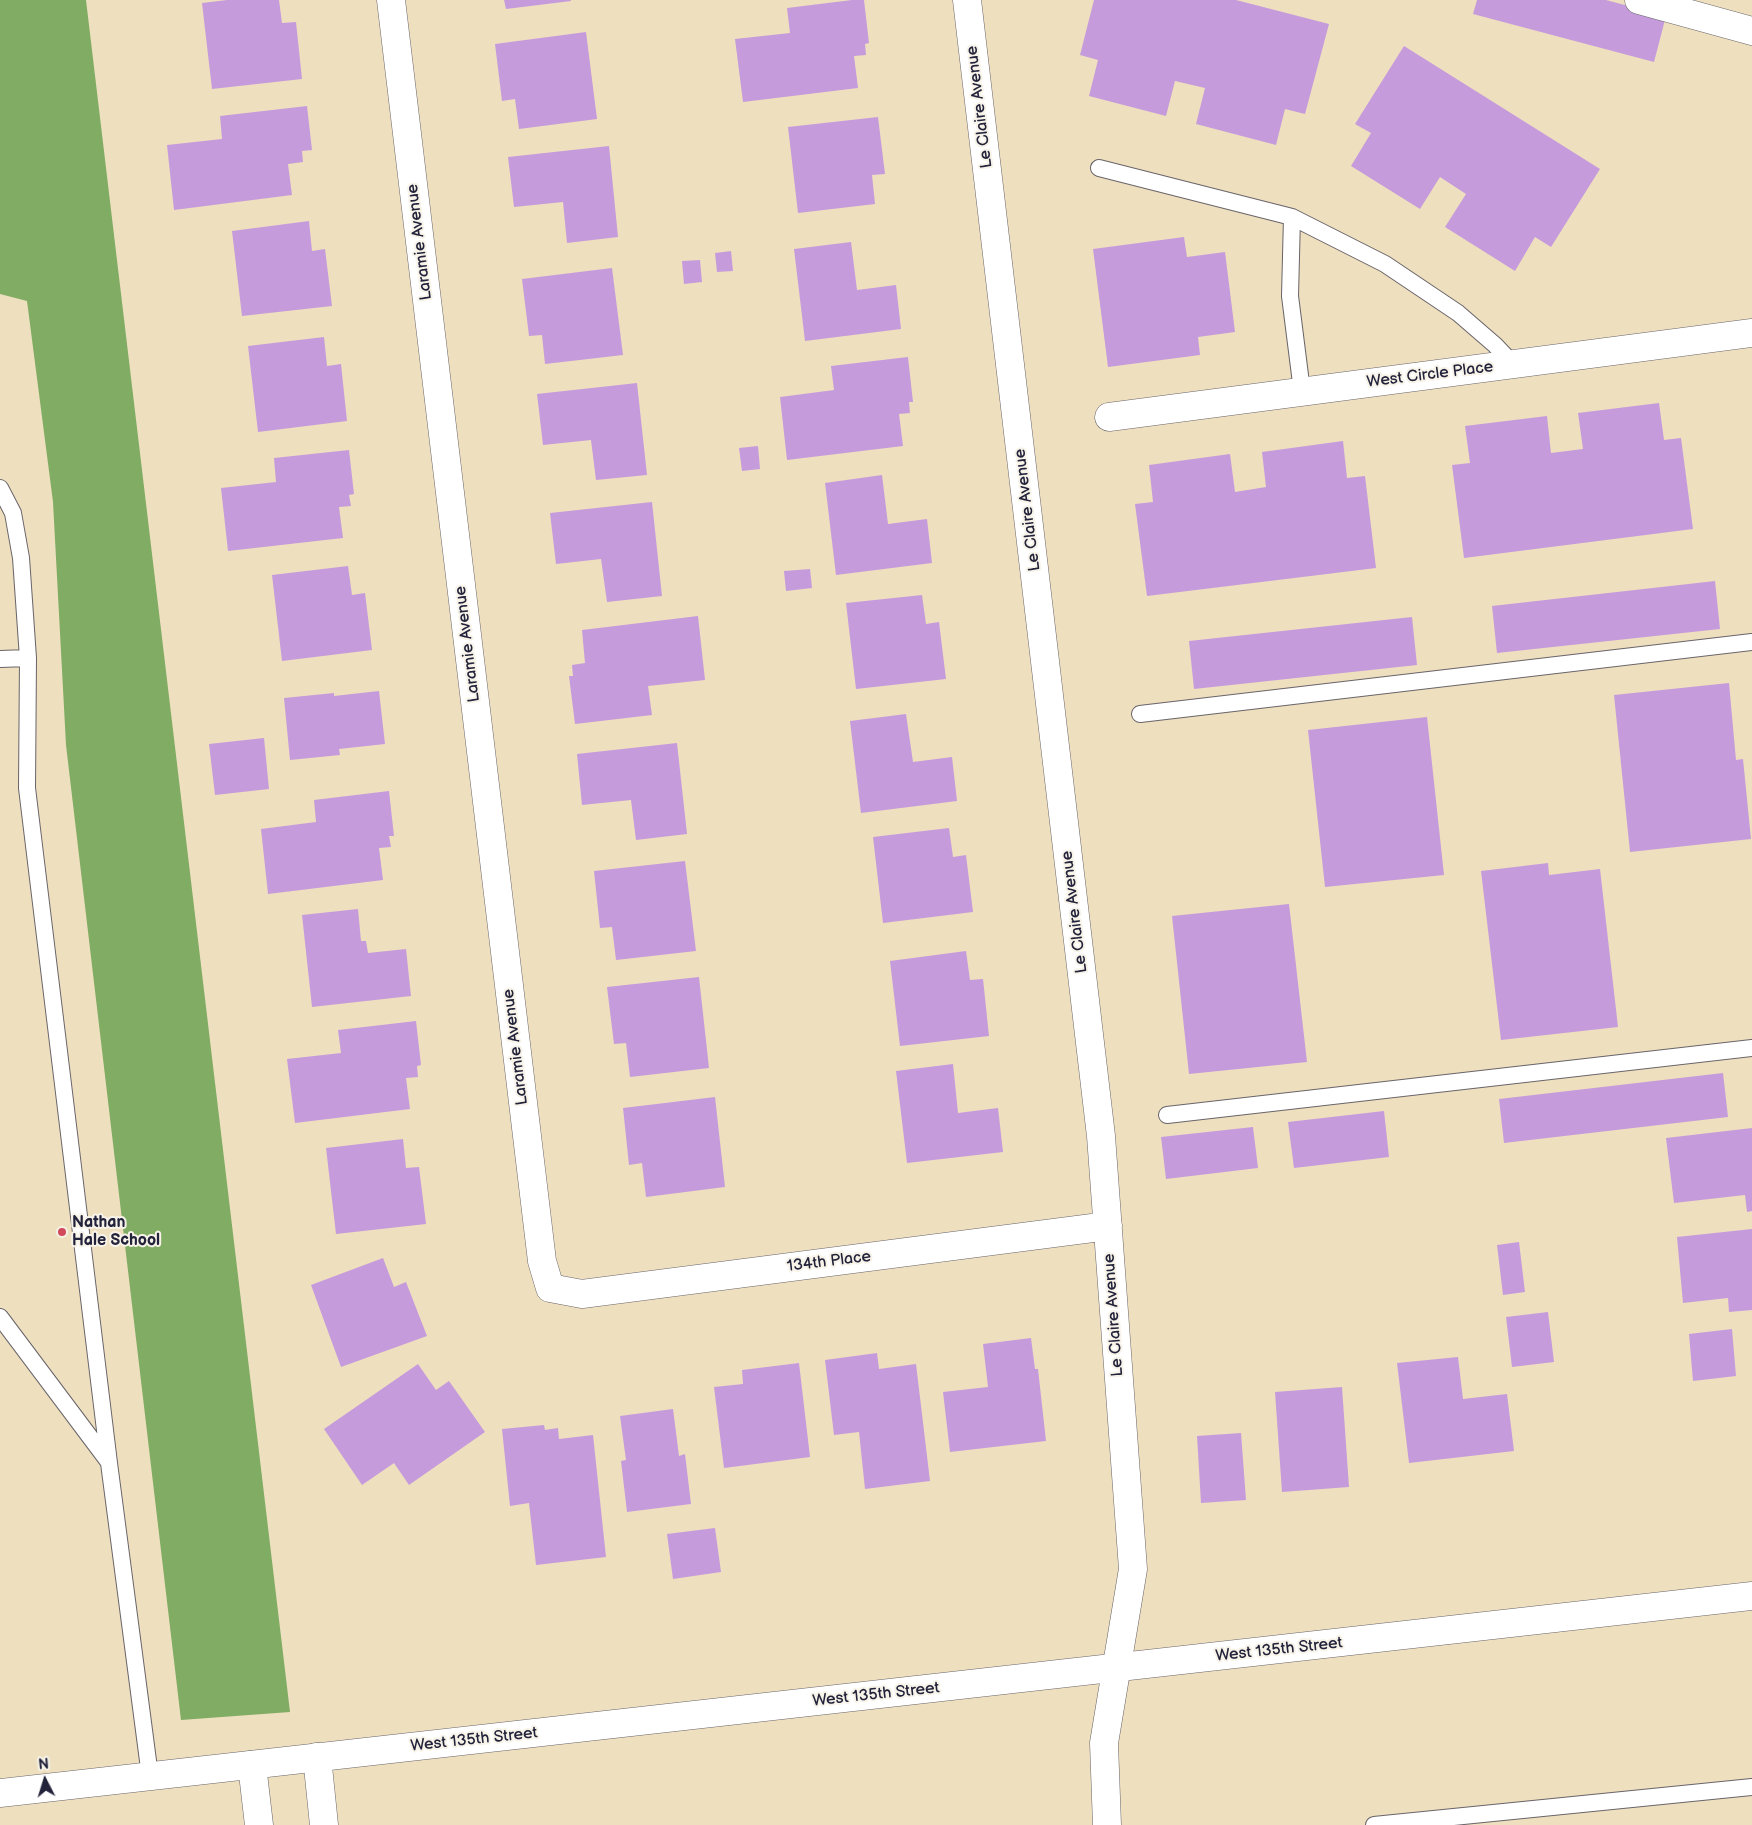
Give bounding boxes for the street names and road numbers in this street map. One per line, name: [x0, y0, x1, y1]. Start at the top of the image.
street label: Le Claire Avenue: [963, 45, 997, 169]
street label: Laramie Avenue: [403, 183, 437, 301]
street label: West Circle Place: [1366, 358, 1494, 392]
street label: Le Claire Avenue: [1011, 448, 1045, 572]
street label: Laramie Avenue: [451, 585, 485, 703]
street label: Le Claire Avenue: [1058, 850, 1092, 974]
street label: Laramie Avenue: [499, 988, 533, 1106]
street label: 134th Place: [786, 1247, 872, 1277]
street label: Le Claire Avenue: [1100, 1253, 1128, 1377]
street label: West 135th Street: [1215, 1634, 1343, 1666]
street label: West 135th Street: [812, 1679, 940, 1711]
street label: West 135th Street: [410, 1724, 538, 1756]

